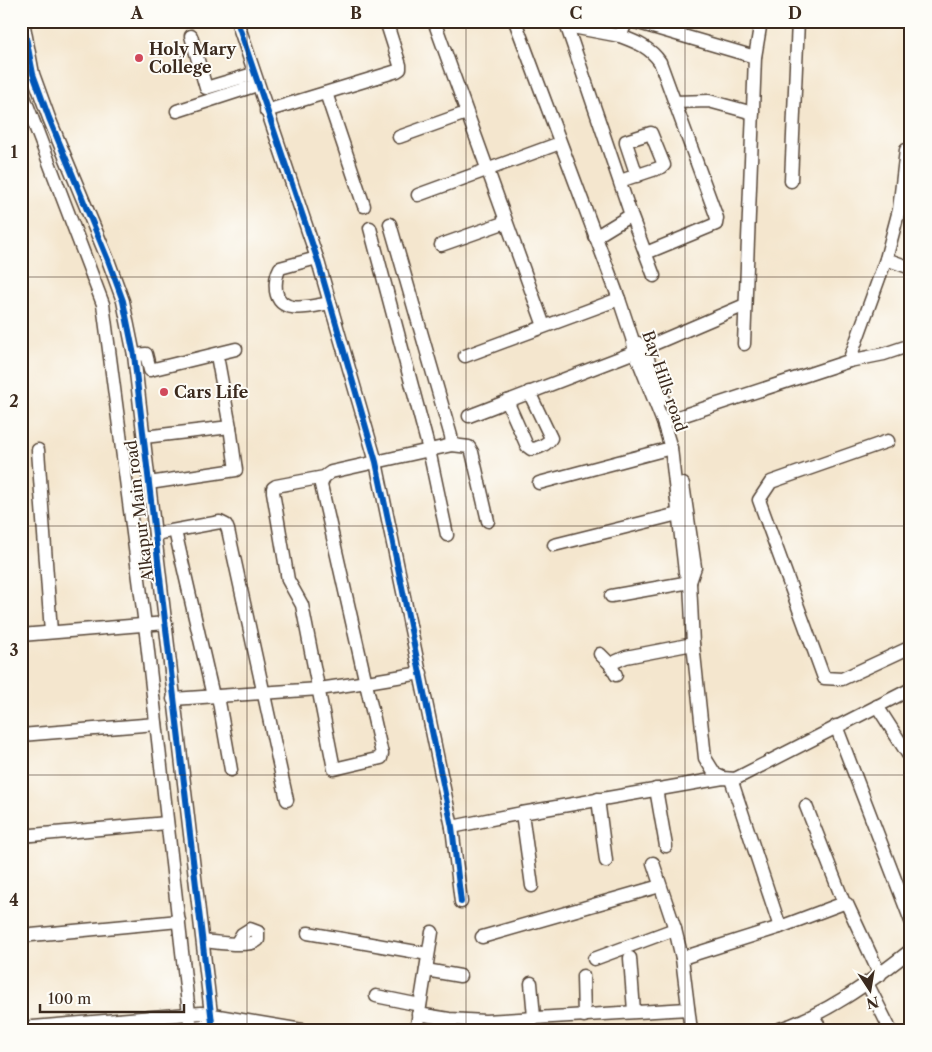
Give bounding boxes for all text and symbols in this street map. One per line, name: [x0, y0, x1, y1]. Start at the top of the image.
text: A: [130, 3, 144, 23]
text: B: [350, 3, 362, 23]
text: C: [570, 3, 582, 23]
text: D: [788, 3, 802, 23]
place label: Holy Mary College: [149, 39, 237, 77]
marker: Holy Mary College: [133, 52, 145, 64]
text: 1: [10, 142, 18, 162]
street label: Bay Hills road: [638, 328, 692, 434]
place label: Cars Life: [174, 382, 249, 402]
marker: Cars Life: [158, 386, 170, 398]
text: 2: [9, 391, 19, 411]
street label: Alkapur Main road: [120, 439, 158, 584]
text: 3: [9, 640, 19, 660]
text: 4: [9, 890, 19, 910]
north arrow: [844, 964, 894, 1014]
scale bar: [40, 982, 184, 1014]
text: 100 m: [48, 989, 91, 1008]
text: N: [865, 993, 881, 1013]

